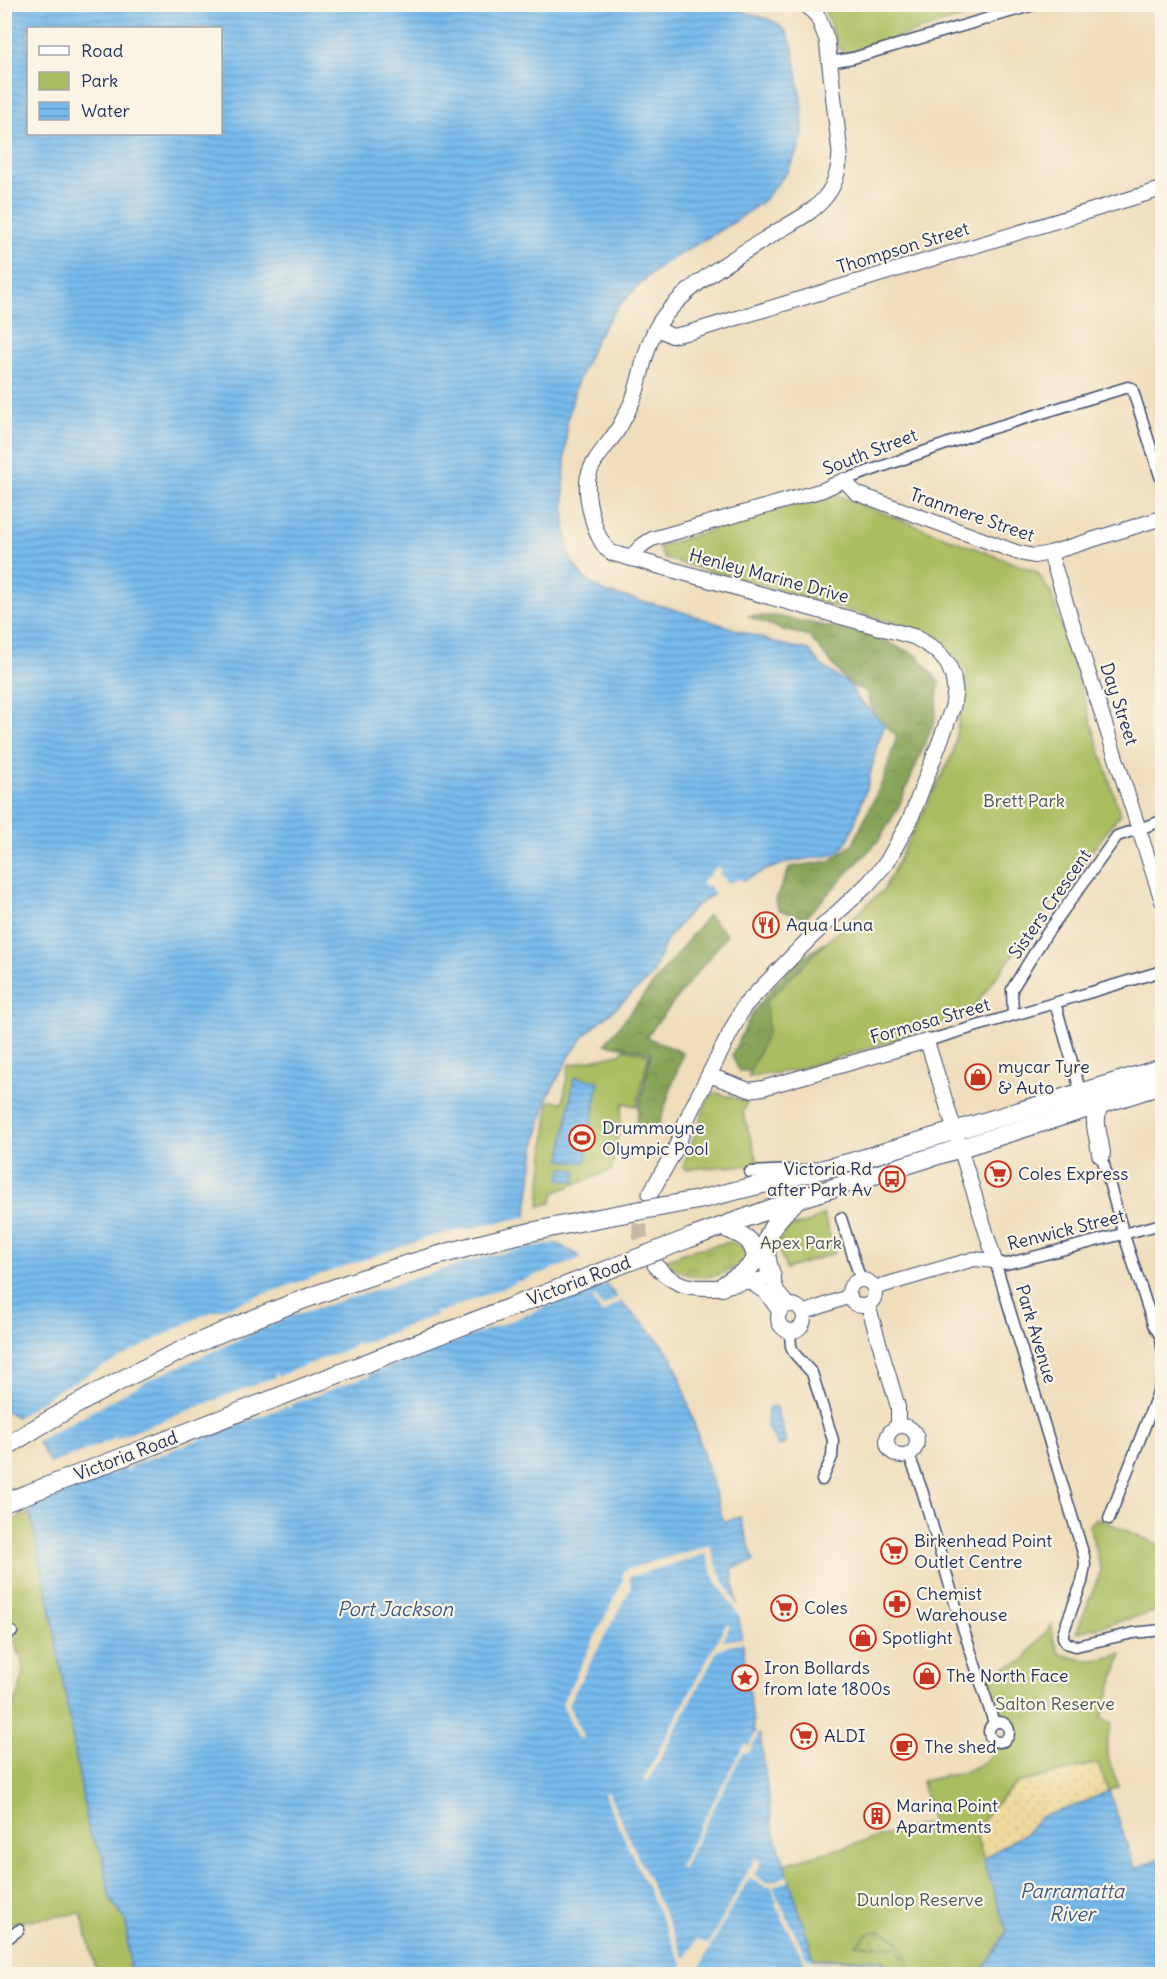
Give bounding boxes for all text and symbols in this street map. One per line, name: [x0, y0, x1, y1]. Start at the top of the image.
legend: [27, 27, 222, 135]
text: Road: [81, 39, 124, 62]
text: Park: [81, 69, 118, 92]
text: Water: [81, 99, 131, 122]
street label: Thompson Street: [834, 216, 972, 279]
street label: South Street: [819, 423, 920, 480]
street label: Tranmere Street: [907, 482, 1038, 547]
street label: Henley Marine Drive: [687, 543, 851, 608]
street label: Day Street: [1095, 660, 1144, 748]
park label: Brett Park: [983, 789, 1065, 812]
street label: Sisters Crescent: [1003, 844, 1096, 963]
restaurant icon: Aqua Luna: [751, 910, 781, 940]
place label: Aqua Luna: [786, 913, 873, 936]
street label: Formosa Street: [867, 992, 992, 1049]
place label: mycar Tyre & Auto: [998, 1055, 1090, 1099]
shop icon: mycar Tyre & Auto: [963, 1062, 993, 1092]
place label: Drummoyne Olympic Pool: [602, 1116, 708, 1160]
sports icon: Drummoyne Olympic Pool: [567, 1123, 597, 1153]
place label: Victoria Rd after Park Av: [767, 1157, 872, 1201]
supermarket icon: Coles Express: [983, 1159, 1013, 1189]
place label: Coles Express: [1018, 1162, 1128, 1185]
bus stop icon: Victoria Rd after Park Av: [877, 1164, 907, 1194]
street label: Renwick Street: [1005, 1204, 1127, 1255]
park label: Apex Park: [760, 1231, 842, 1254]
street label: Victoria Road: [524, 1250, 634, 1311]
street label: Park Avenue: [1011, 1282, 1062, 1386]
street label: Victoria Road: [71, 1425, 181, 1486]
place label: Birkenhead Point Outlet Centre: [914, 1529, 1052, 1573]
supermarket icon: Birkenhead Point Outlet Centre: [879, 1536, 909, 1566]
place label: Chemist Warehouse: [916, 1582, 1007, 1626]
pharmacy icon: Chemist Warehouse: [882, 1589, 912, 1619]
supermarket icon: Coles: [769, 1593, 799, 1623]
water label: Port Jackson: [337, 1596, 454, 1621]
place label: Coles: [804, 1596, 848, 1619]
shop icon: Spotlight: [848, 1623, 878, 1653]
place label: Spotlight: [882, 1626, 953, 1649]
place label: Iron Bollards from late 1800s: [764, 1656, 891, 1700]
shop icon: The North Face: [912, 1661, 942, 1691]
place icon: Iron Bollards from late 1800s: [730, 1663, 760, 1693]
place label: The North Face: [946, 1664, 1068, 1687]
park label: Salton Reserve: [995, 1692, 1115, 1715]
supermarket icon: ALDI: [789, 1721, 819, 1751]
place label: ALDI: [824, 1724, 866, 1747]
cafe icon: The shed: [889, 1732, 919, 1762]
place label: The shed: [924, 1735, 997, 1758]
place label: Marina Point Apartments: [896, 1794, 998, 1838]
building icon: Marina Point Apartments: [862, 1801, 892, 1831]
water label: Parramatta River: [1020, 1878, 1126, 1926]
park label: Dunlop Reserve: [857, 1888, 983, 1911]

